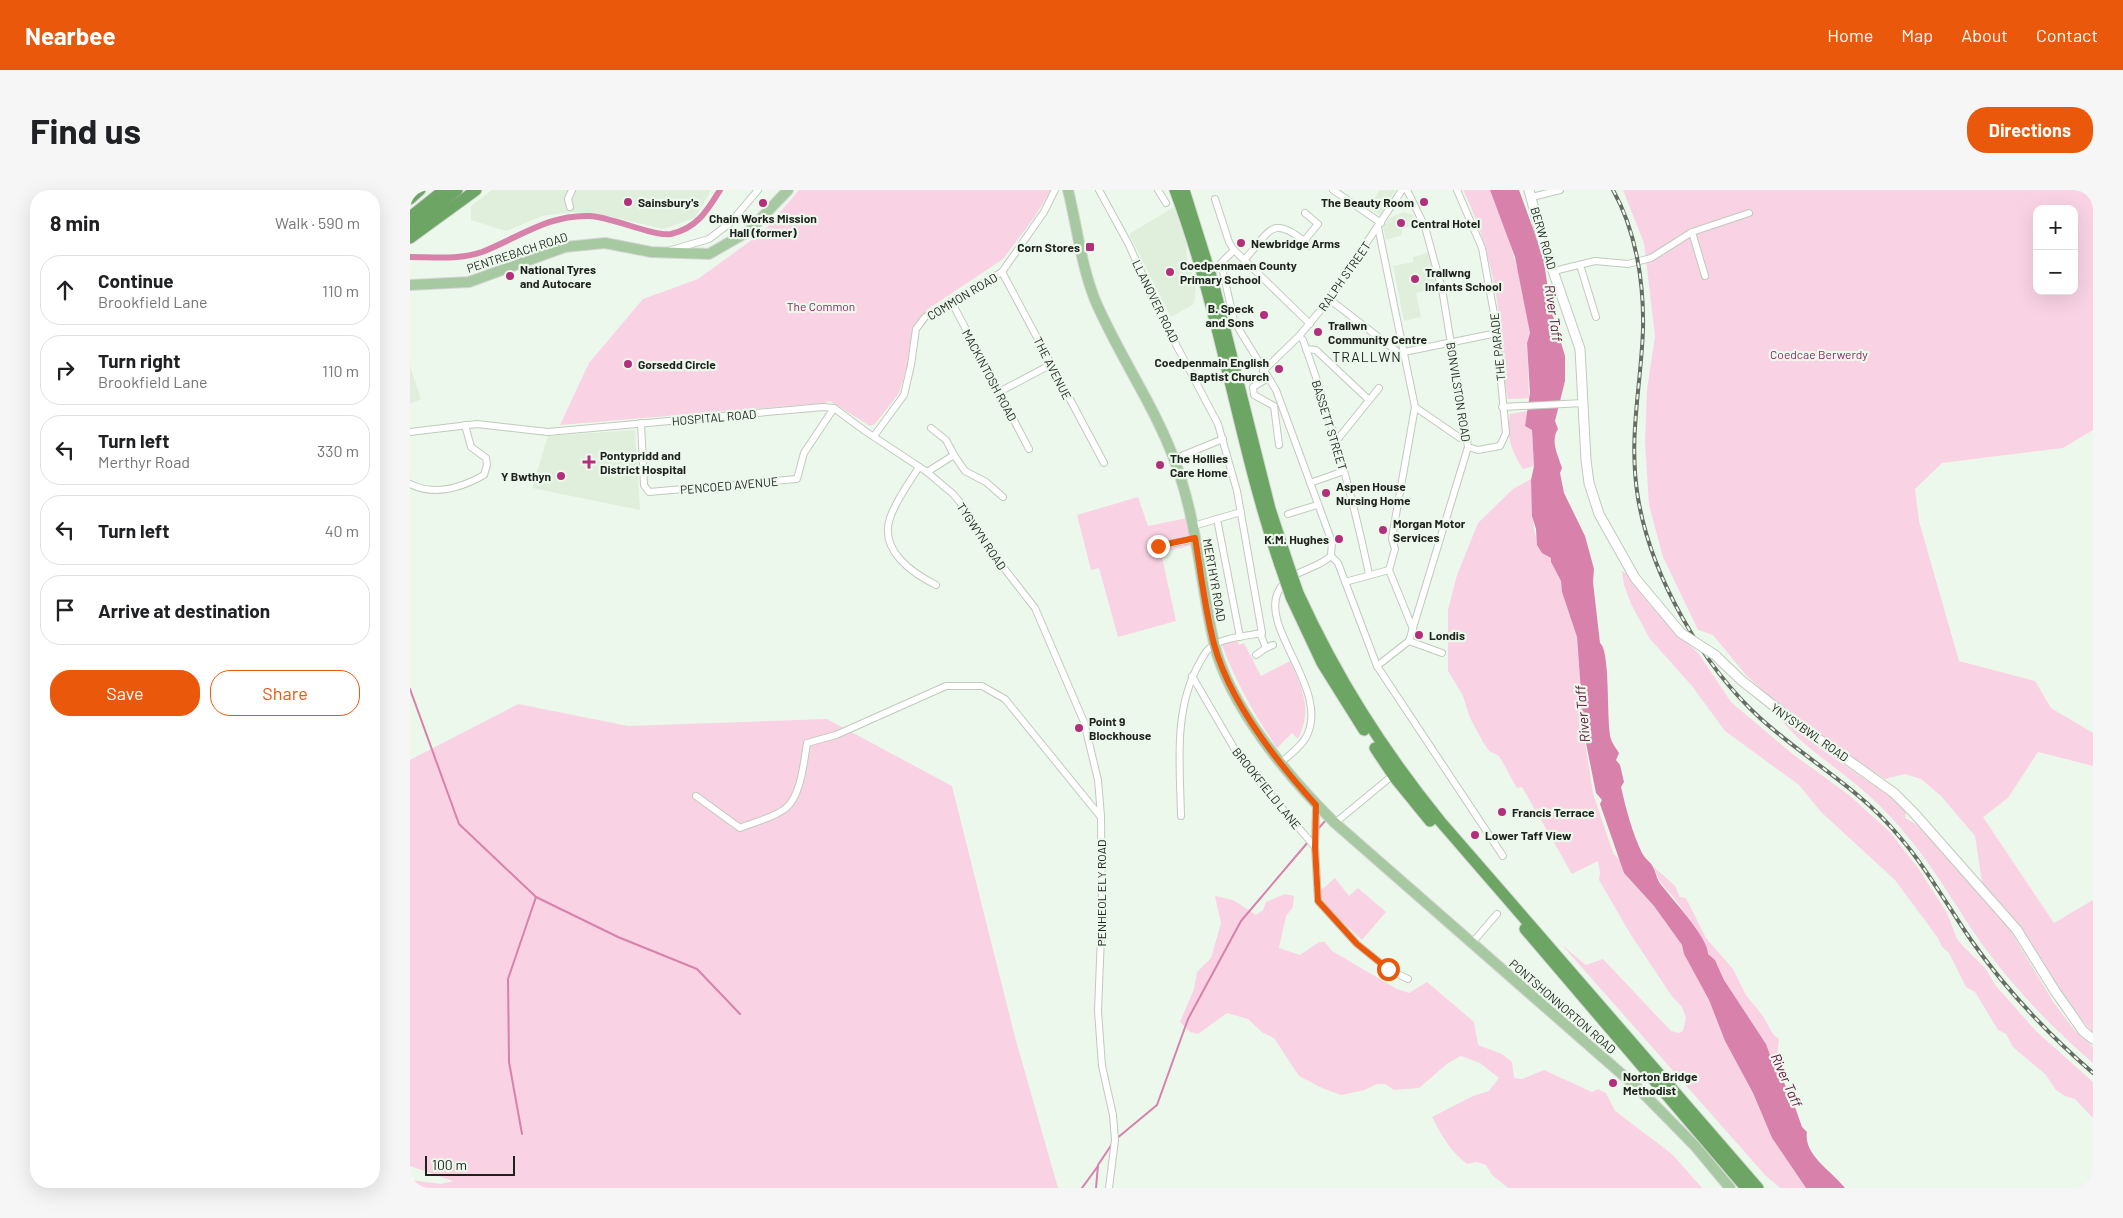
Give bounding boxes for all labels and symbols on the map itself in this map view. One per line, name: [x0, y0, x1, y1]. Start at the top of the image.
place label: Sainsbury's: [638, 195, 699, 209]
place label: The Beauty Room: [1321, 195, 1414, 209]
marker: Sainsbury's: [622, 196, 634, 208]
marker: The Beauty Room: [1418, 196, 1430, 208]
marker: Chain Works Mission Hall (former): [757, 197, 769, 209]
street label: BERW ROAD: [1528, 205, 1560, 271]
place label: Chain Works Mission Hall (former): [709, 211, 817, 239]
place label: Central Hotel: [1411, 216, 1480, 230]
marker: Central Hotel: [1395, 217, 1407, 229]
street label: PENTREBACH ROAD: [465, 229, 569, 275]
place label: Newbridge Arms: [1251, 236, 1340, 250]
marker: Newbridge Arms: [1235, 237, 1247, 249]
street label: RALPH STREET: [1315, 238, 1373, 313]
place label: Corn Stores: [1017, 240, 1080, 254]
marker: Corn Stores: [1084, 241, 1096, 253]
street label: LLANOVER ROAD: [1130, 257, 1182, 345]
place label: Coedpenmaen County Primary School: [1180, 258, 1297, 286]
place label: National Tyres and Autocare: [520, 262, 596, 290]
place label: Trallwng Infants School: [1425, 265, 1502, 293]
marker: Coedpenmaen County Primary School: [1164, 266, 1176, 278]
marker: National Tyres and Autocare: [504, 270, 516, 282]
street label: COMMON ROAD: [924, 270, 1000, 322]
marker: Trallwng Infants School: [1409, 273, 1421, 285]
water label: River Taff: [1542, 284, 1567, 344]
park label: The Common: [787, 299, 855, 313]
place label: B. Speck and Sons: [1206, 301, 1255, 329]
marker: B. Speck and Sons: [1258, 309, 1270, 321]
street label: THE PARADE: [1486, 312, 1508, 382]
place label: Trallwn Community Centre: [1328, 318, 1428, 346]
marker: Trallwn Community Centre: [1312, 326, 1324, 338]
street label: MACKINTOSH ROAD: [960, 327, 1020, 423]
street label: THE AVENUE: [1031, 334, 1075, 402]
street label: BONVILSTON ROAD: [1444, 341, 1474, 443]
park label: Coedcae Berwerdy: [1770, 347, 1868, 361]
district label: TRALLWN: [1332, 348, 1402, 365]
place label: Coedpenmain English Baptist Church: [1155, 355, 1269, 383]
place label: Gorsedd Circle: [638, 357, 716, 371]
marker: Gorsedd Circle: [622, 358, 634, 370]
marker: Coedpenmain English Baptist Church: [1273, 363, 1285, 375]
street label: BASSETT STREET: [1310, 378, 1350, 472]
street label: HOSPITAL ROAD: [671, 406, 757, 428]
place label: Pontypridd and District Hospital: [600, 448, 686, 476]
place label: The Hollies Care Home: [1170, 451, 1228, 479]
marker: Pontypridd and District Hospital: [582, 455, 596, 469]
marker: The Hollies Care Home: [1154, 459, 1166, 471]
place label: Y Bwthyn: [501, 469, 551, 483]
marker: Y Bwthyn: [555, 470, 567, 482]
street label: PENCOED AVENUE: [679, 474, 779, 496]
place label: Aspen House Nursing Home: [1336, 479, 1411, 507]
marker: Aspen House Nursing Home: [1320, 487, 1332, 499]
street label: TYGWYN ROAD: [954, 500, 1010, 572]
place label: Morgan Motor Services: [1393, 516, 1466, 544]
marker: Morgan Motor Services: [1377, 524, 1389, 536]
place label: K.M. Hughes: [1264, 532, 1329, 546]
marker: K.M. Hughes: [1333, 533, 1345, 545]
route end: [1147, 535, 1170, 558]
street label: MERTHYR ROAD: [1201, 537, 1229, 623]
place label: Londis: [1429, 628, 1465, 642]
marker: Londis: [1413, 629, 1425, 641]
water label: River Taff: [1571, 684, 1593, 743]
street label: YNYSYBWL ROAD: [1769, 700, 1851, 764]
place label: Point 9 Blockhouse: [1089, 714, 1152, 742]
marker: Point 9 Blockhouse: [1073, 722, 1085, 734]
street label: BROOKFIELD LANE: [1230, 744, 1304, 832]
place label: Francis Terrace: [1512, 805, 1595, 819]
marker: Francis Terrace: [1496, 806, 1508, 818]
place label: Lower Taff View: [1485, 828, 1572, 842]
marker: Lower Taff View: [1469, 829, 1481, 841]
street label: PENHEOL ELY ROAD: [1094, 840, 1108, 946]
street label: PONTSHONNORTON ROAD: [1507, 956, 1619, 1056]
route start: [1377, 958, 1400, 981]
water label: River Taff: [1768, 1051, 1807, 1111]
place label: Norton Bridge Methodist: [1623, 1069, 1698, 1097]
marker: Norton Bridge Methodist: [1607, 1077, 1619, 1089]
scale bar: [425, 1153, 515, 1176]

